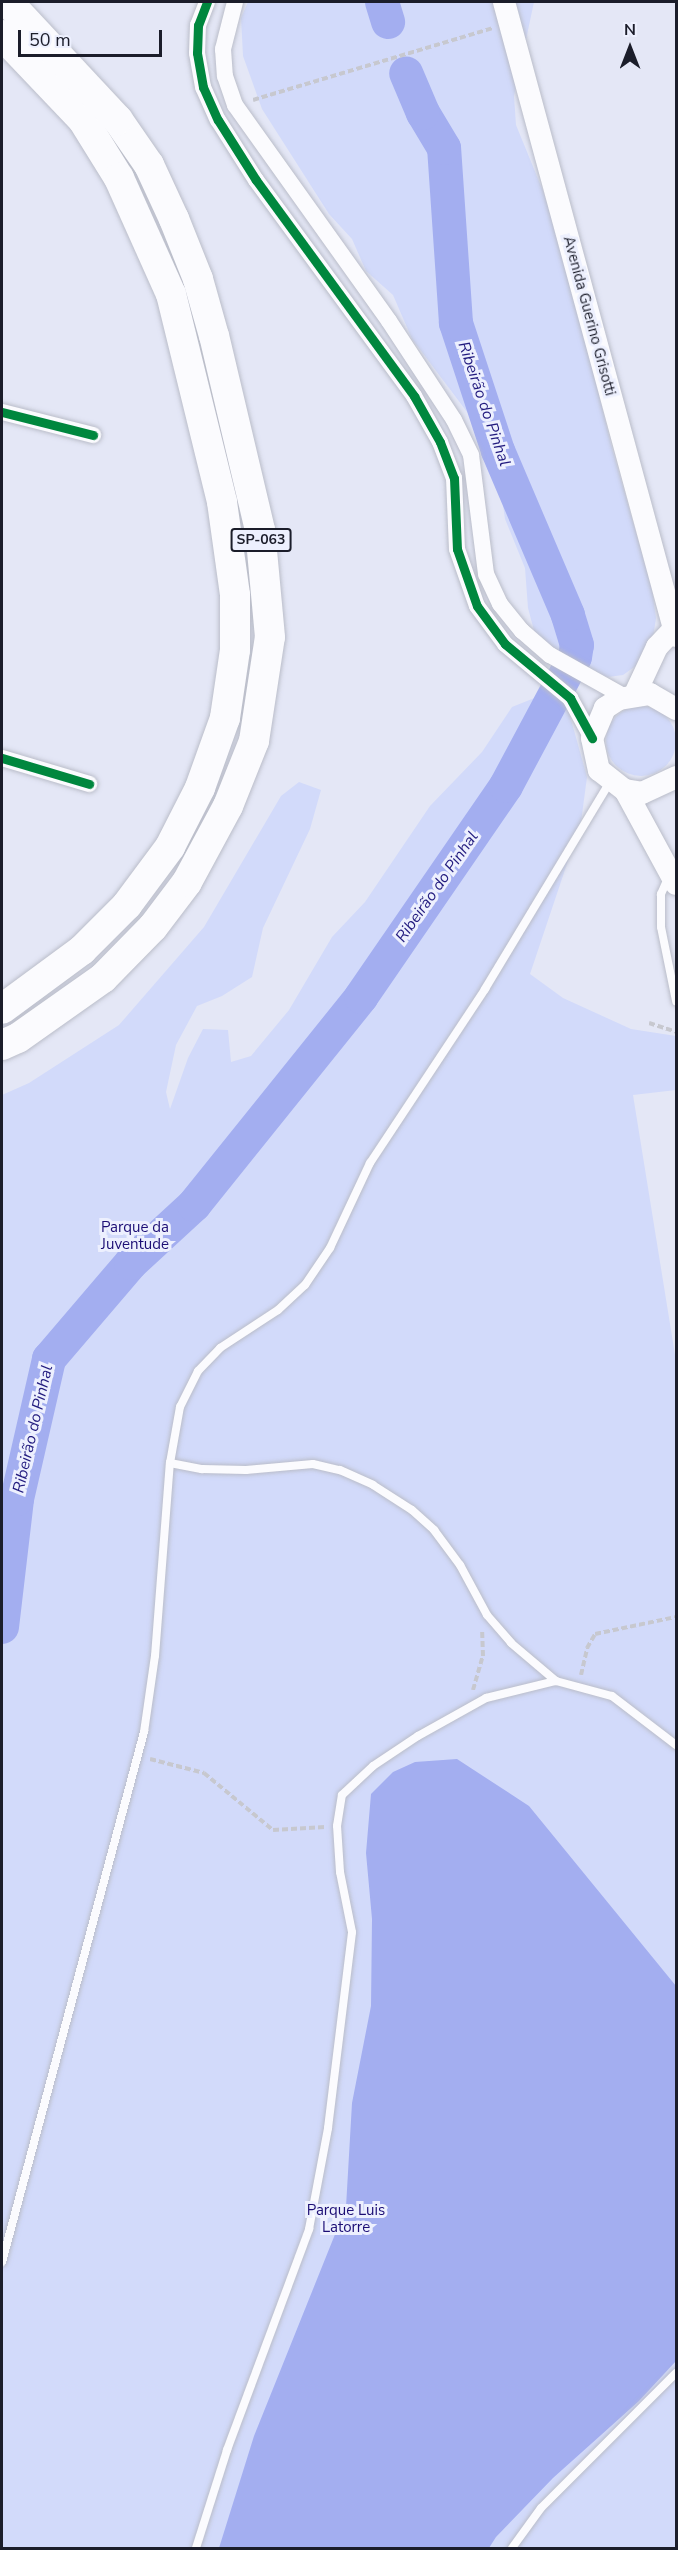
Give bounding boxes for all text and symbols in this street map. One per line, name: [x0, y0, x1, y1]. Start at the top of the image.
scale bar: [21, 18, 165, 56]
north arrow: [600, 18, 660, 78]
text: N: [624, 19, 636, 41]
text: 50 m: [29, 28, 71, 52]
street label: Avenida Guerino Grisotti: [559, 234, 619, 398]
water label: Ribeirão do Pinhal: [454, 339, 514, 469]
road number: SP-063: [230, 529, 292, 551]
water label: Ribeirão do Pinhal: [392, 828, 482, 946]
park label: Parque da Juventude: [101, 1218, 169, 1253]
water label: Ribeirão do Pinhal: [9, 1363, 57, 1495]
park label: Parque Luis Latorre: [307, 2201, 385, 2236]

